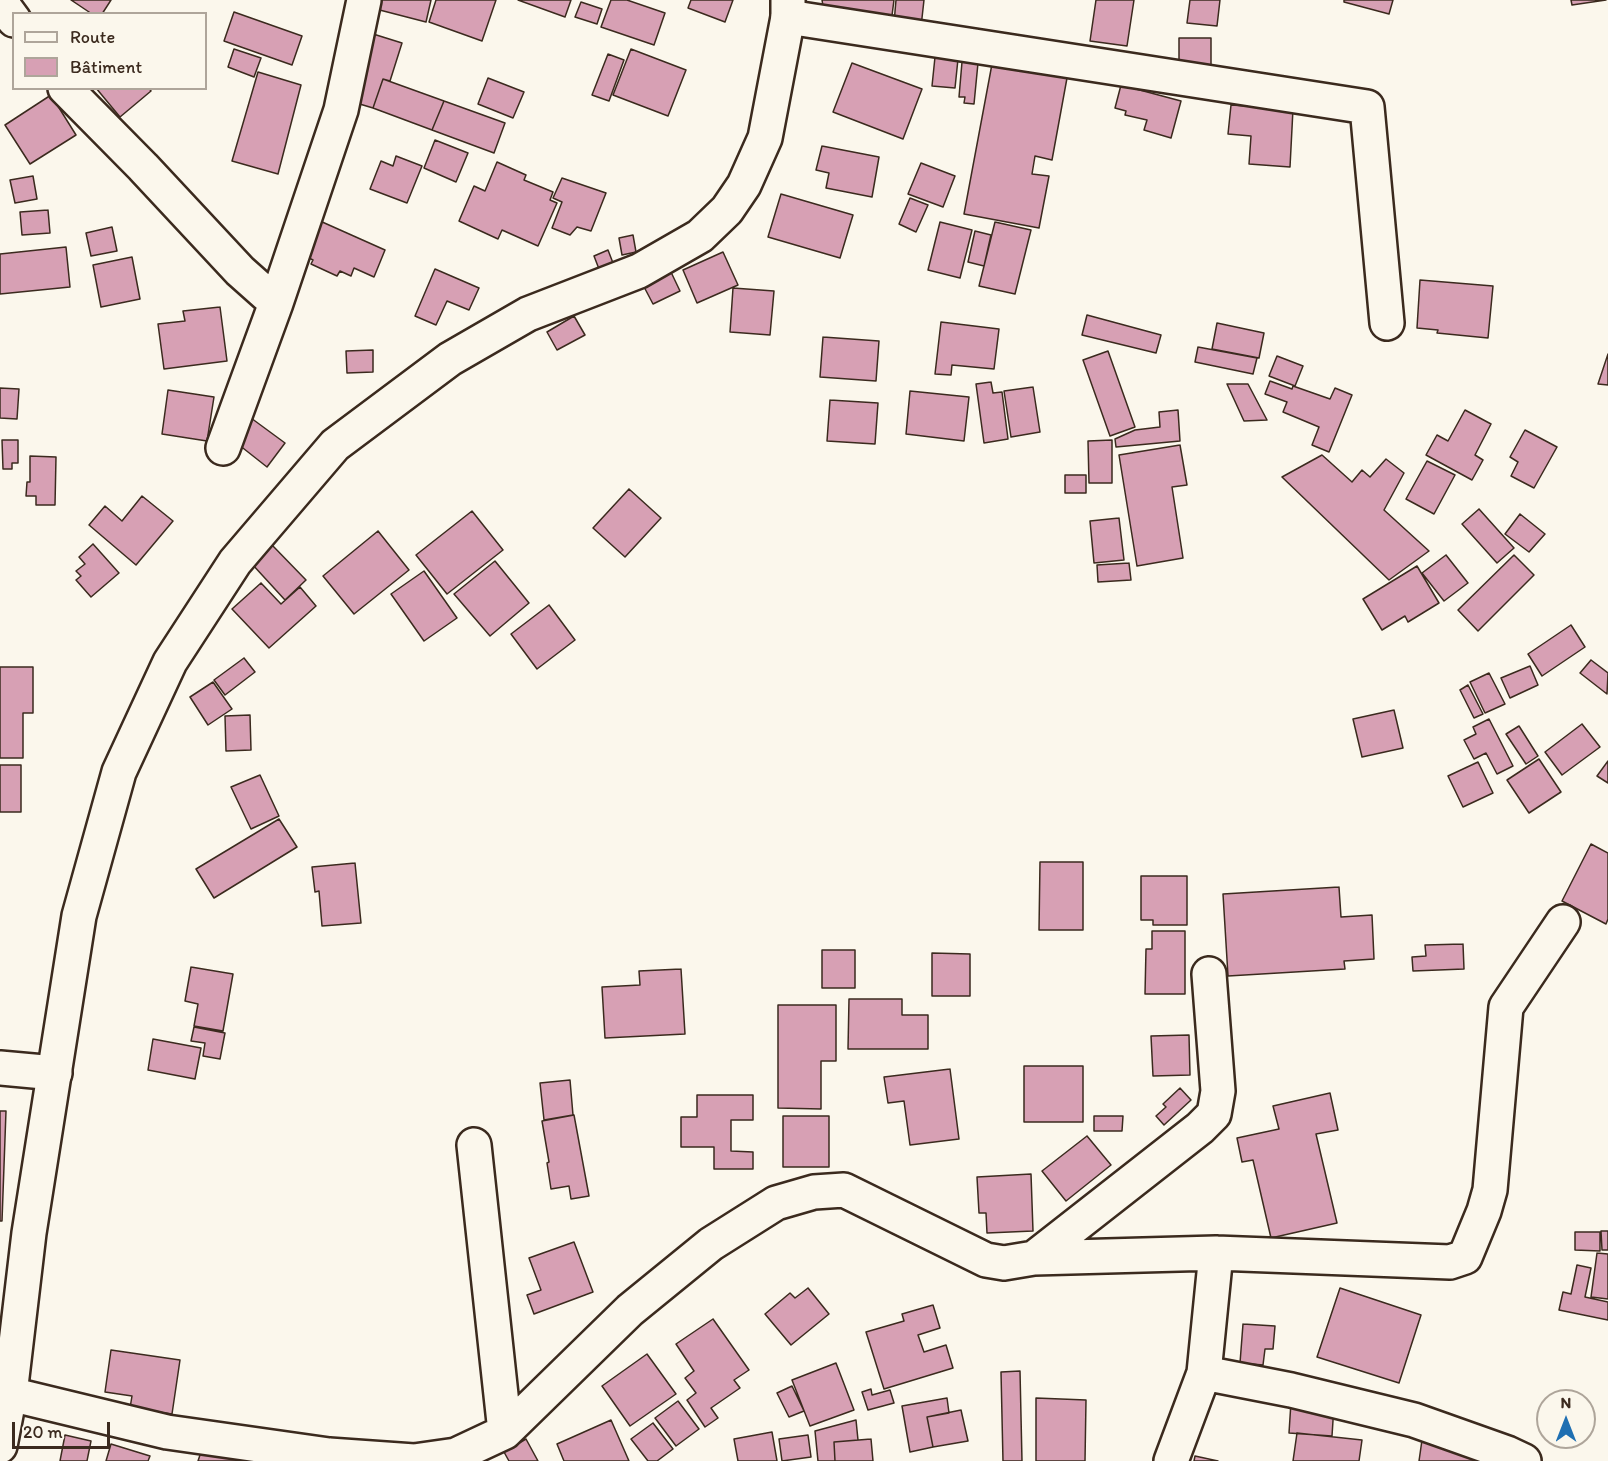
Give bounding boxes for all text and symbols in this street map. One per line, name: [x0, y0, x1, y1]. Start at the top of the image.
legend: [12, 12, 207, 90]
text: Route: [70, 26, 115, 48]
text: Bâtiment: [70, 56, 142, 78]
north arrow: [1536, 1389, 1596, 1449]
text: N: [1561, 1393, 1571, 1412]
scale bar: [15, 1410, 112, 1448]
text: 20 m: [23, 1421, 63, 1443]

